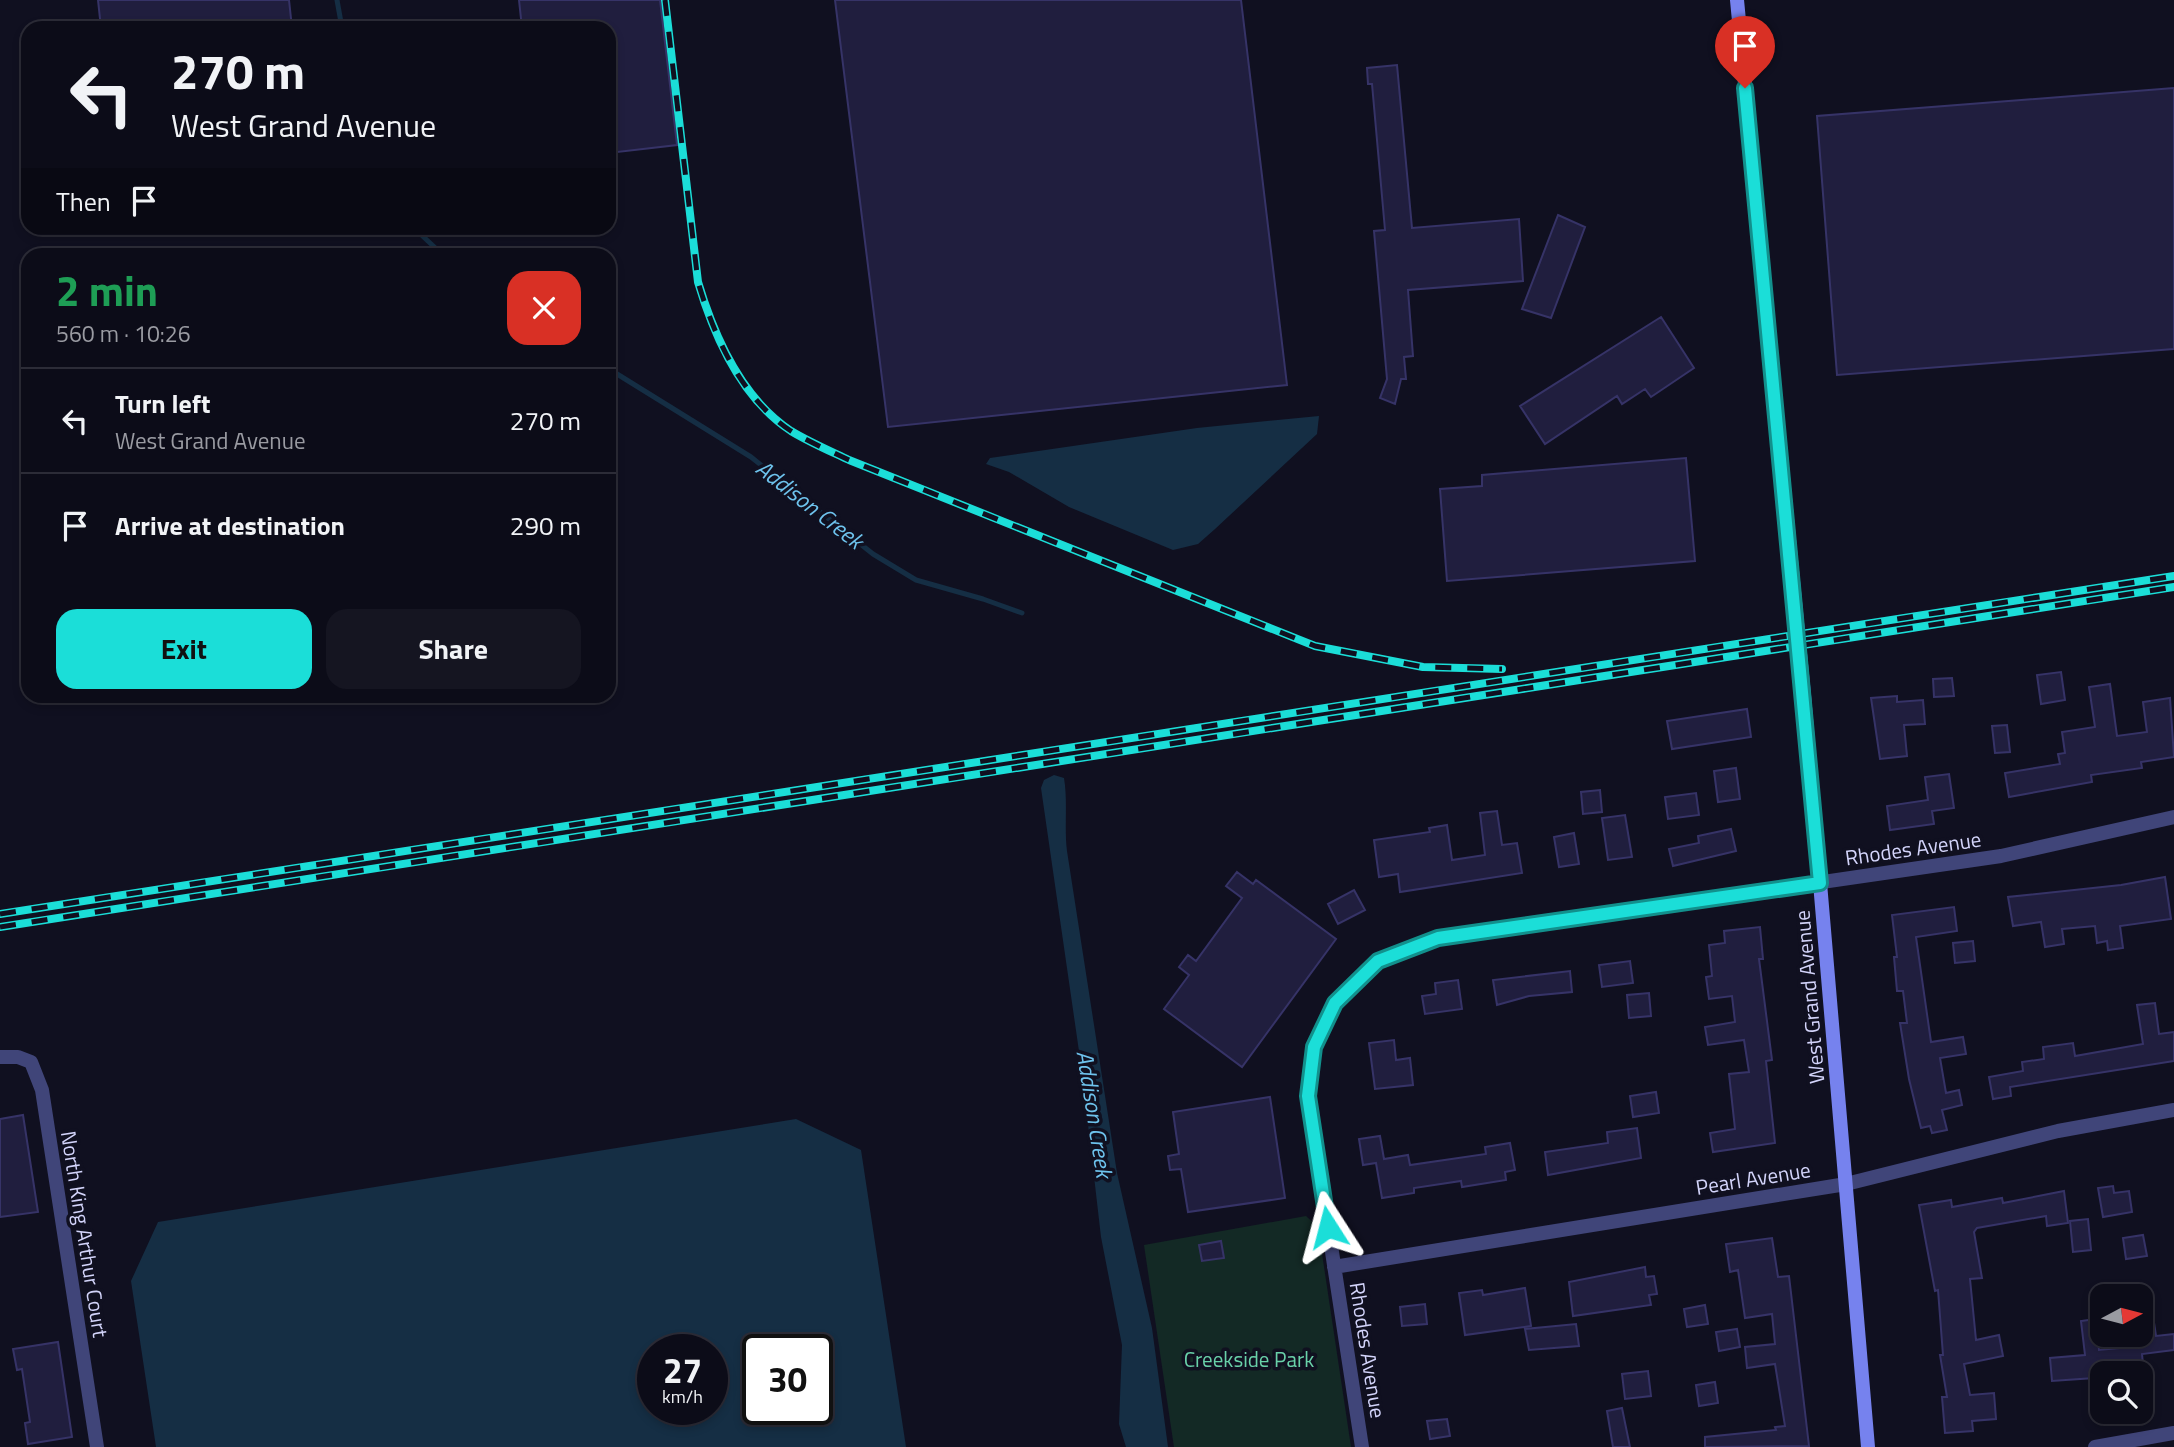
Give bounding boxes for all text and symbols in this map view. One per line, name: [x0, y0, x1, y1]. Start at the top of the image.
pin: [1715, 16, 1775, 88]
icon: arrive: [1726, 27, 1764, 65]
text: 270 m: [171, 33, 305, 108]
icon: left: [56, 49, 147, 140]
text: West Grand Avenue: [171, 101, 436, 149]
text: Then: [56, 182, 111, 221]
icon: arrive: [125, 182, 163, 220]
text: 2 min: [56, 258, 158, 322]
button: close: [507, 271, 581, 345]
text: 560 m · 10:26: [56, 316, 191, 351]
text: Turn left: [115, 384, 210, 423]
text: 270 m: [510, 401, 581, 440]
icon: left: [56, 402, 94, 440]
text: West Grand Avenue: [115, 423, 306, 458]
water label: Addison Creek: [749, 451, 873, 559]
text: Arrive at destination: [115, 506, 345, 545]
text: 290 m: [510, 506, 581, 545]
icon: arrive: [56, 507, 94, 545]
button: Exit: [56, 609, 312, 689]
button: Share: [326, 609, 581, 689]
street label: Rhodes Avenue: [1843, 823, 1983, 873]
street label: West Grand Avenue: [1785, 909, 1833, 1085]
water label: Addison Creek: [1068, 1048, 1123, 1183]
street label: North King Arthur Court: [53, 1129, 117, 1340]
street label: Pearl Avenue: [1693, 1153, 1813, 1203]
position arrow: [1291, 1190, 1365, 1264]
street label: Rhodes Avenue: [1341, 1280, 1395, 1420]
north arrow: [2090, 1284, 2152, 1348]
map controls: [2090, 1284, 2153, 1424]
speed limit sign: 30: [742, 1334, 833, 1425]
text: 27: [663, 1343, 702, 1397]
park label: Creekside Park: [1184, 1343, 1314, 1375]
button: search: [2090, 1361, 2153, 1424]
text: km/h: [662, 1383, 703, 1410]

